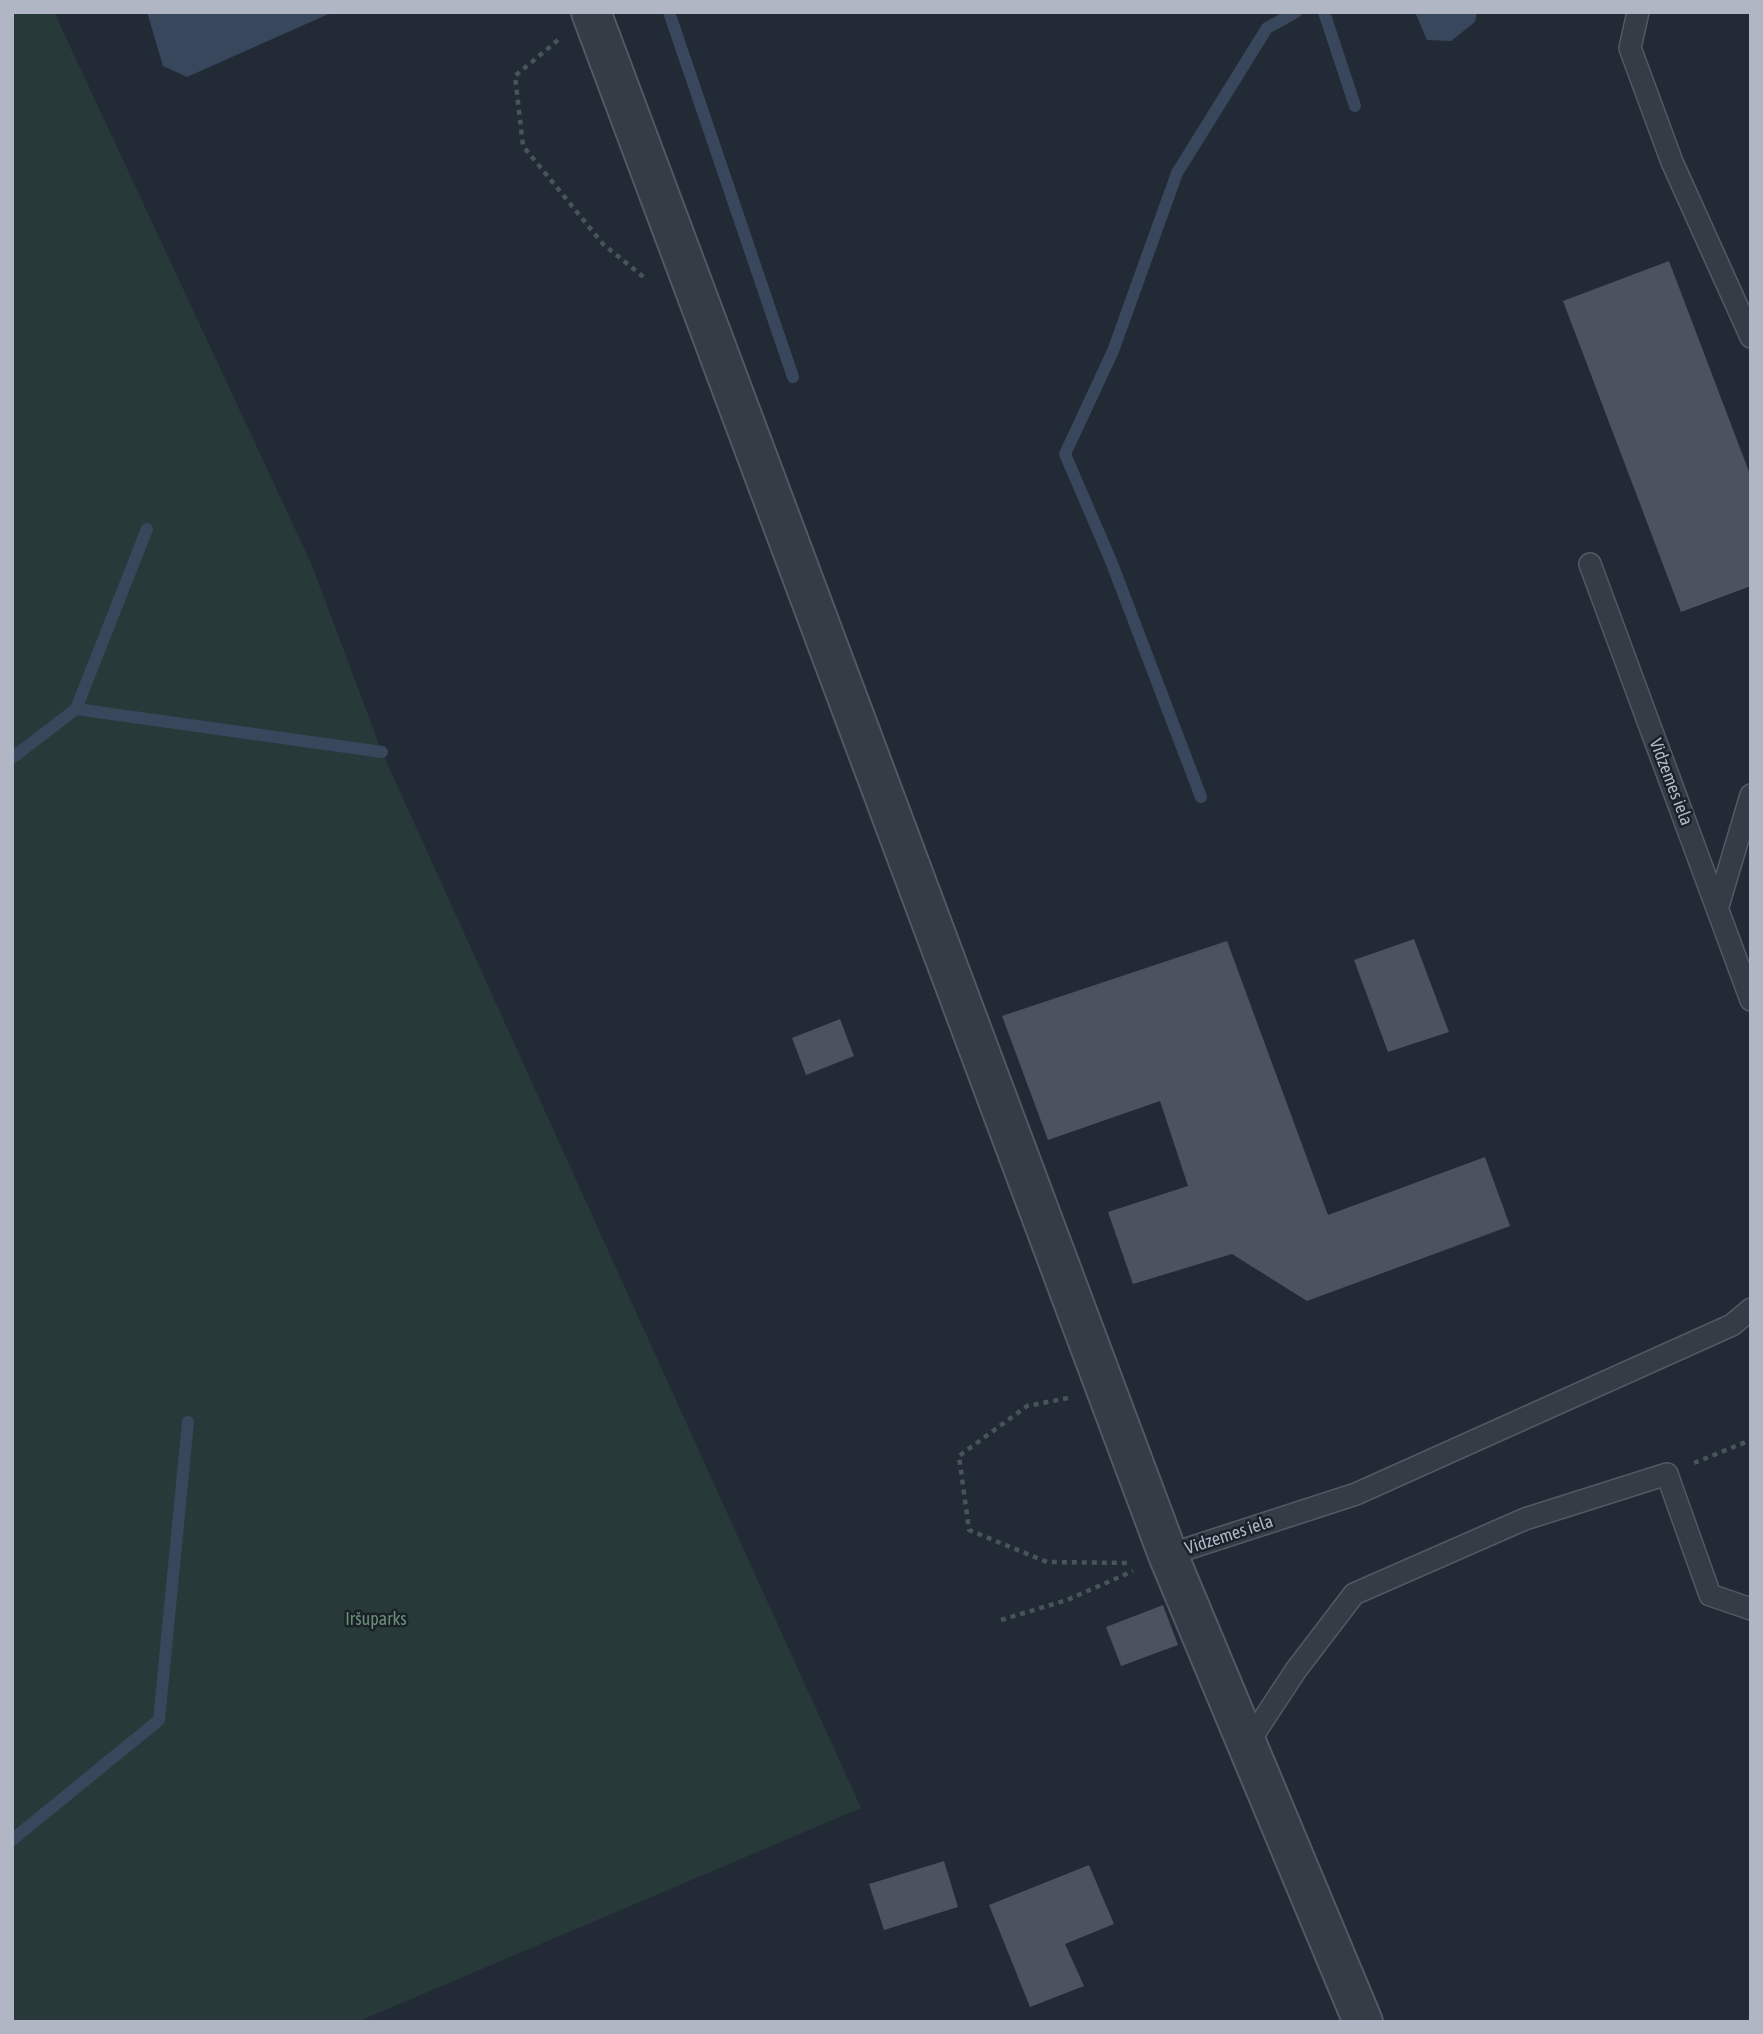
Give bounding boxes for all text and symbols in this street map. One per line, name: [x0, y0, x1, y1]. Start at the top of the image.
street label: Vidzemes iela: [1645, 735, 1697, 829]
street label: Vidzemes iela: [1182, 1511, 1276, 1559]
park label: Iršuparks: [345, 1608, 407, 1630]

